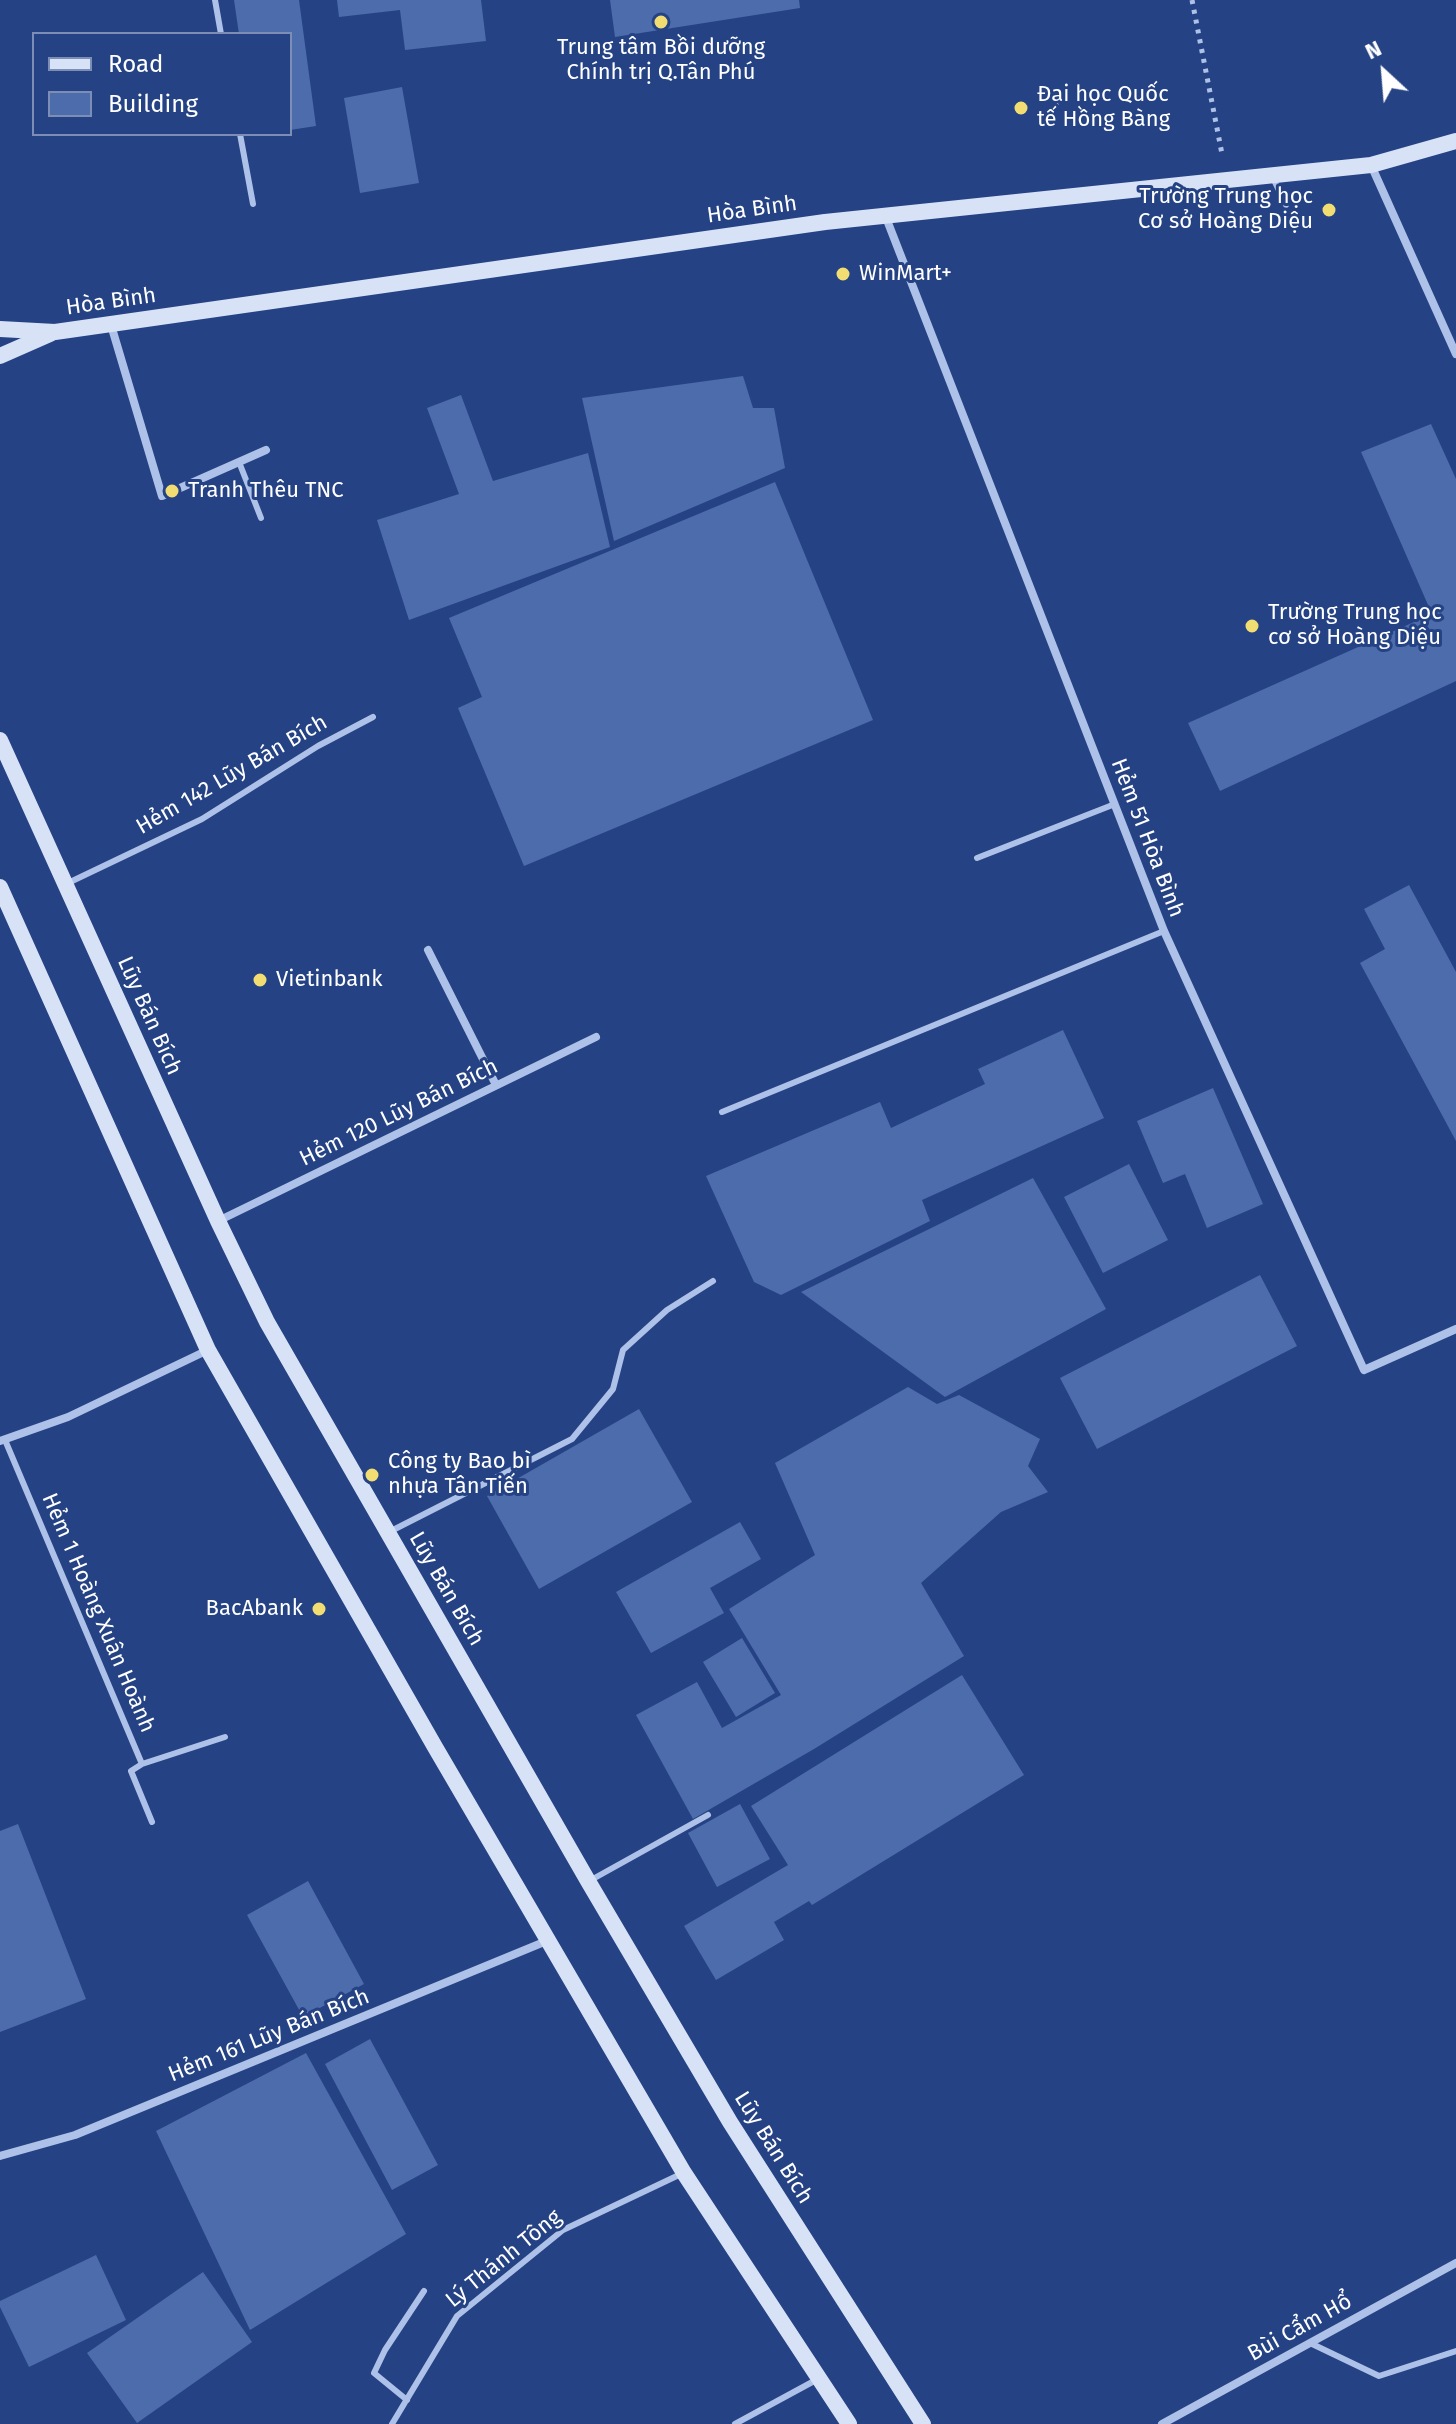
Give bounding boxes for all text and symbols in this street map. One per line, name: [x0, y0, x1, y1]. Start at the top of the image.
marker: Trung tâm Bồi dưỡng Chính trị Q.Tân Phú: [652, 13, 670, 31]
legend: [32, 32, 292, 136]
north arrow: [1344, 32, 1424, 112]
place label: Trung tâm Bồi dưỡng Chính trị Q.Tân Phú: [557, 35, 765, 86]
text: N: [1361, 35, 1386, 65]
text: Road: [108, 50, 163, 78]
place label: Đại học Quốc tế Hồng Bàng: [1037, 82, 1170, 134]
text: Building: [108, 90, 198, 118]
marker: Đại học Quốc tế Hồng Bàng: [1012, 99, 1030, 117]
place label: Trường Trung học Cơ sở Hoàng Diệu: [1138, 184, 1313, 236]
street label: Hòa Bình: [705, 191, 799, 229]
marker: Trường Trung học Cơ sở Hoàng Diệu: [1320, 201, 1338, 219]
place label: WinMart+: [859, 261, 952, 287]
marker: WinMart+: [834, 265, 852, 283]
street label: Hòa Bình: [64, 283, 158, 321]
place label: Tranh Thêu TNC: [188, 478, 344, 504]
marker: Tranh Thêu TNC: [163, 482, 181, 500]
place label: Trường Trung học cơ sở Hoàng Diệu: [1268, 600, 1442, 652]
marker: Trường Trung học cơ sở Hoàng Diệu: [1243, 617, 1261, 635]
street label: Hẻm 142 Lũy Bán Bích: [132, 709, 332, 841]
street label: Hẻm 51 Hòa Bình: [1105, 755, 1189, 921]
street label: Lũy Bán Bích: [111, 953, 187, 1079]
place label: Vietinbank: [276, 967, 382, 993]
marker: Vietinbank: [251, 971, 269, 989]
street label: Hẻm 120 Lũy Bán Bích: [296, 1054, 502, 1172]
place label: Công ty Bao bì nhựa Tân Tiến: [388, 1449, 531, 1500]
marker: Công ty Bao bì nhựa Tân Tiến: [363, 1466, 381, 1484]
street label: Hẻm 1 Hoàng Xuân Hoành: [36, 1489, 160, 1737]
street label: Lũy Bán Bích: [403, 1527, 489, 1651]
place label: BacAbank: [206, 1596, 303, 1622]
marker: BacAbank: [310, 1600, 328, 1618]
street label: Hẻm 161 Lũy Bán Bích: [165, 1984, 373, 2088]
street label: Lũy Bán Bích: [728, 2087, 818, 2209]
street label: Lý Thánh Tông: [441, 2204, 567, 2314]
street label: Bùi Cẩm Hổ: [1243, 2289, 1357, 2367]

